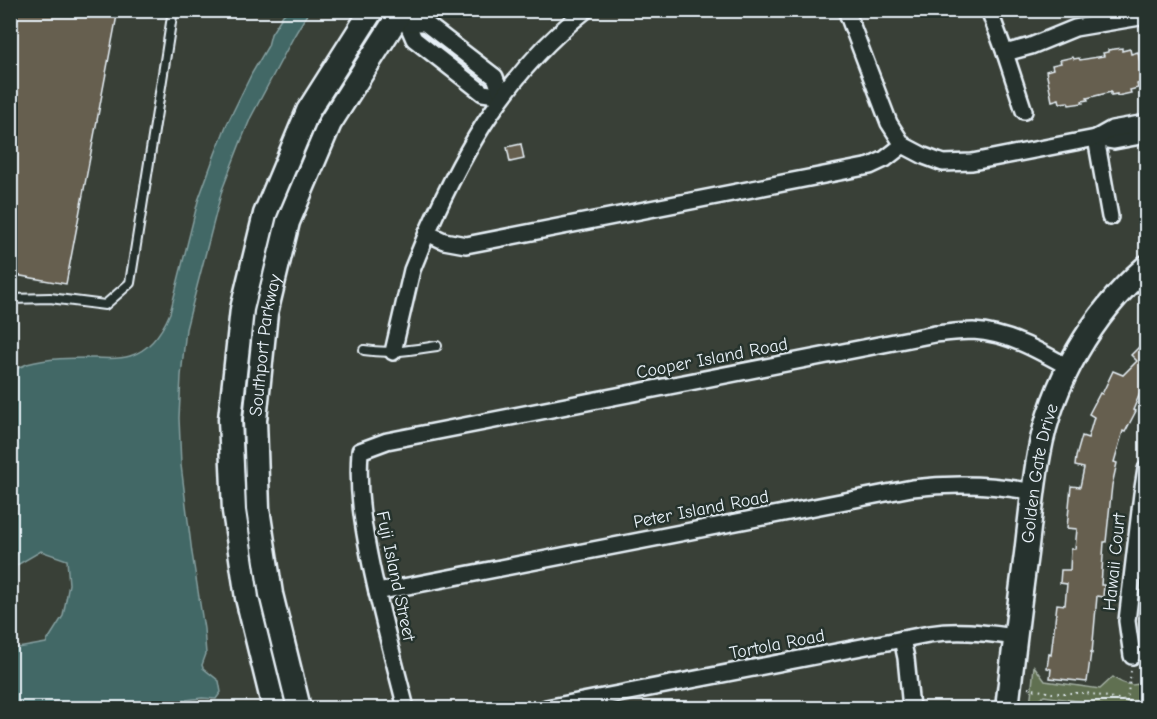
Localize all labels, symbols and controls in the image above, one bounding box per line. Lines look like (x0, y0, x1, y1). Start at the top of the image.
street label: Southport Parkway (245, 271, 286, 417)
street label: Cooper Island Road (635, 333, 790, 383)
street label: Golden Gate Drive (1017, 401, 1063, 544)
street label: Peter Island Road (632, 486, 770, 533)
street label: Fuji Island Street (371, 509, 420, 644)
street label: Hawaii Court (1099, 511, 1130, 612)
street label: Tortola Road (728, 625, 827, 664)

